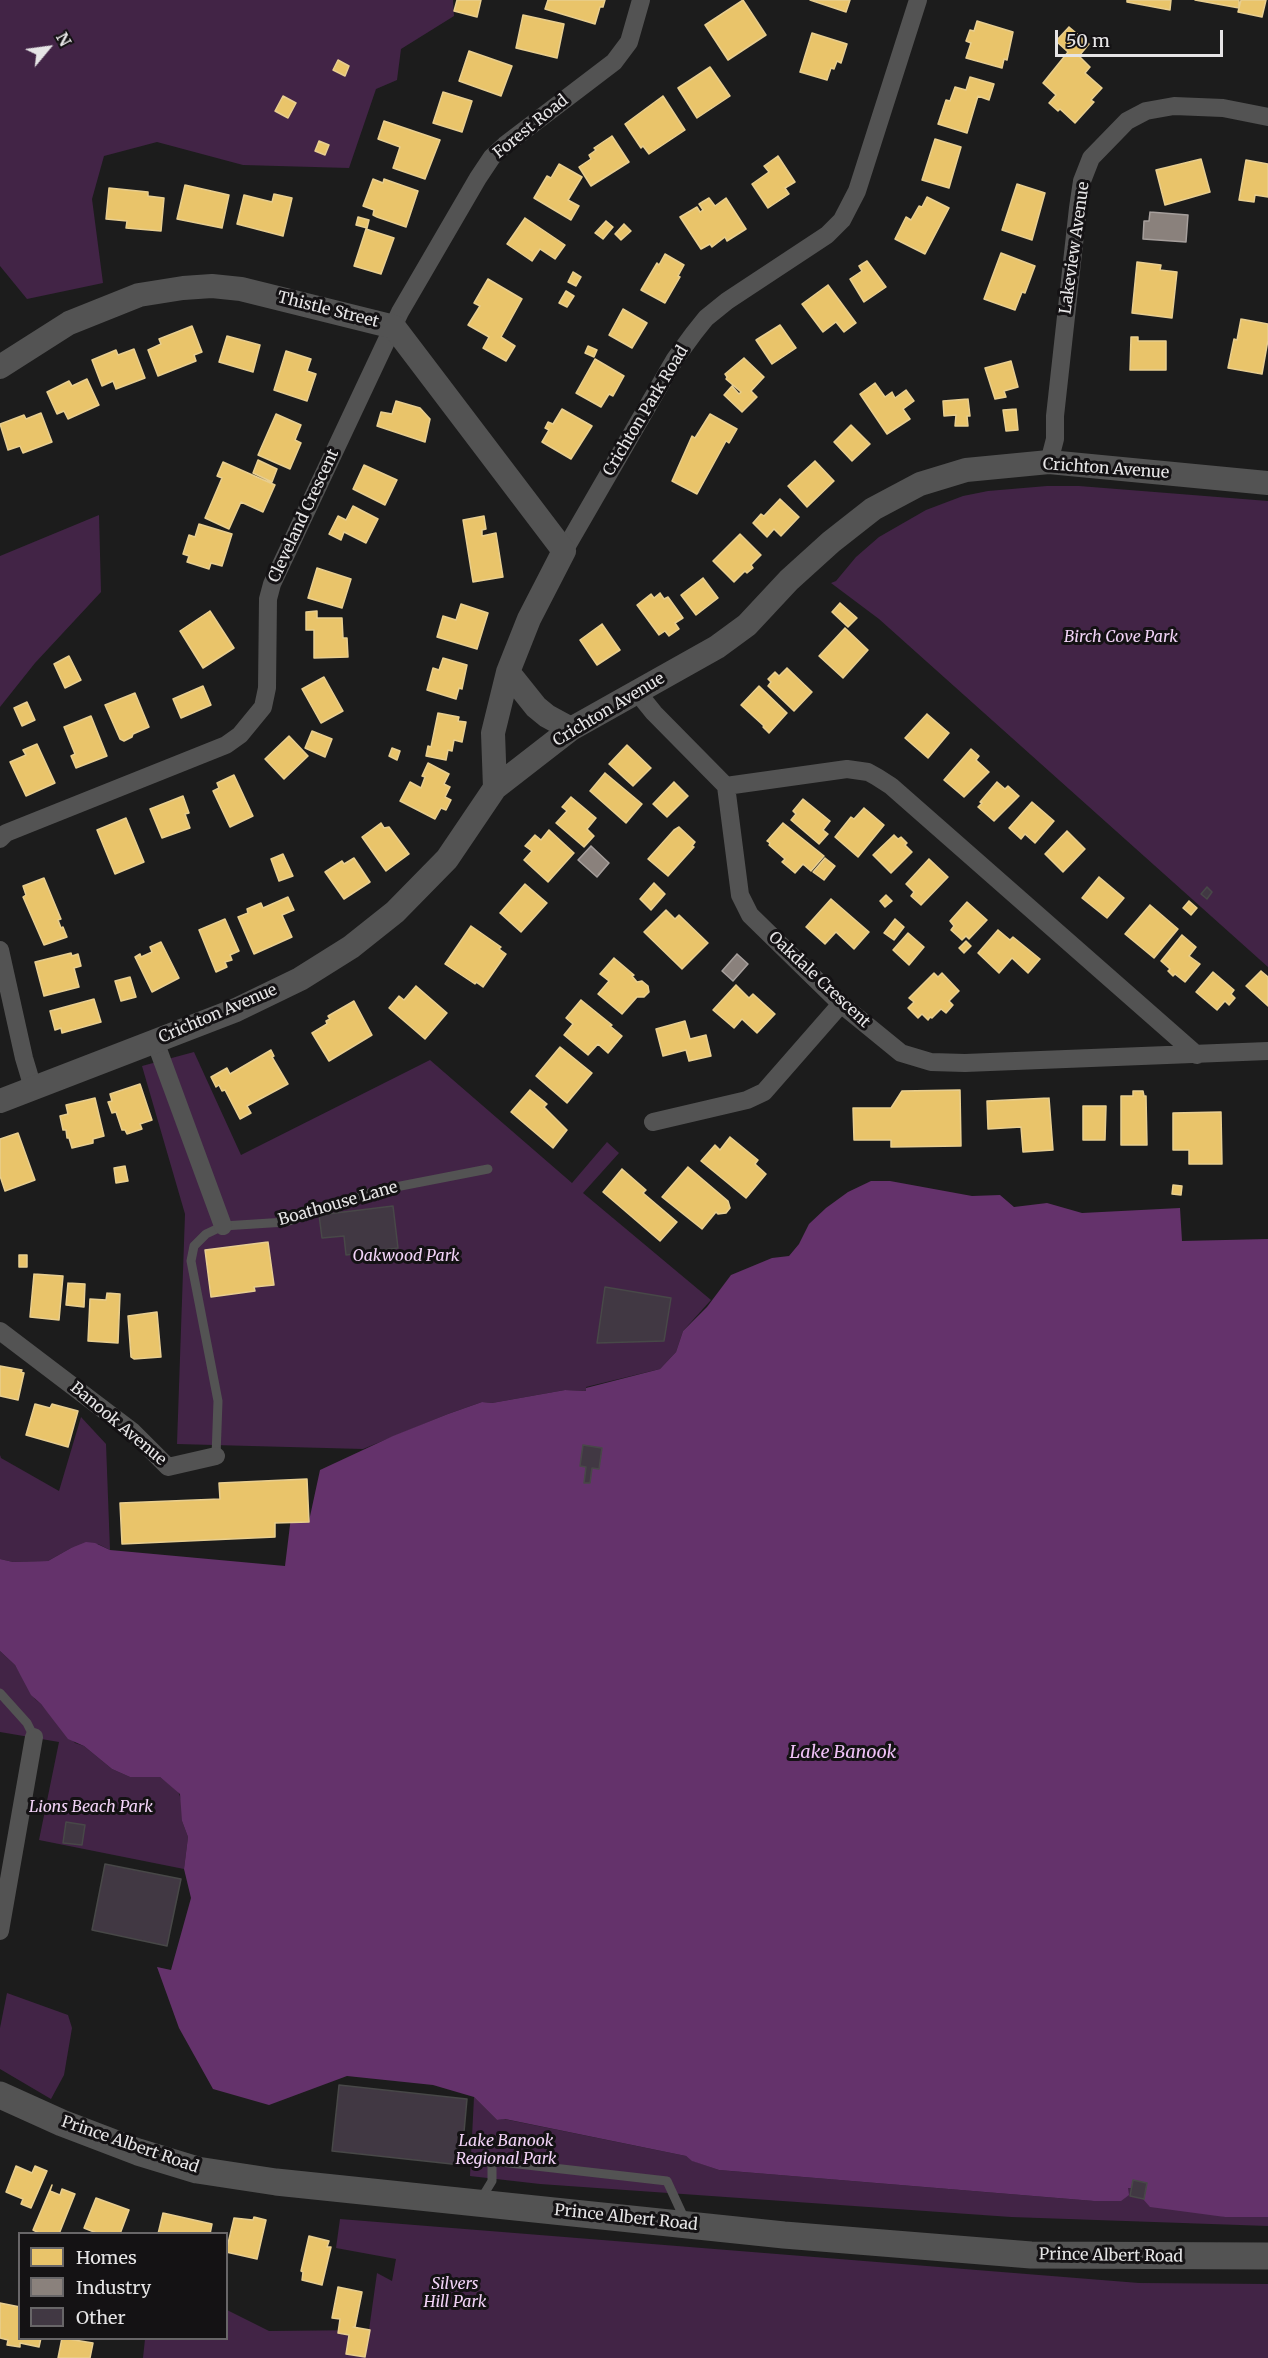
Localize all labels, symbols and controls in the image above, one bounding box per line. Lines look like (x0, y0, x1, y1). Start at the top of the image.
north arrow (18, 18, 78, 78)
scale bar (1058, 18, 1226, 56)
text: N (52, 29, 76, 50)
text: 50 m (1066, 29, 1110, 52)
street label: Forest Road (490, 91, 572, 163)
street label: Lakeview Avenue (1056, 181, 1094, 315)
street label: Thistle Street (275, 288, 381, 332)
street label: Crichton Park Road (599, 342, 693, 480)
street label: Cleveland Crescent (265, 446, 343, 586)
street label: Crichton Avenue (1042, 455, 1170, 483)
park label: Birch Cove Park (1064, 627, 1178, 647)
street label: Crichton Avenue (550, 669, 668, 751)
street label: Oakdale Crescent (764, 928, 874, 1032)
street label: Crichton Avenue (156, 980, 280, 1048)
street label: Boathouse Lane (276, 1178, 400, 1230)
park label: Oakwood Park (352, 1246, 460, 1266)
street label: Banook Avenue (66, 1378, 170, 1470)
water label: Lake Banook (790, 1742, 896, 1764)
park label: Lions Beach Park (29, 1797, 153, 1817)
street label: Prince Albert Road (59, 2112, 201, 2178)
park label: Lake Banook Regional Park (455, 2131, 557, 2169)
street label: Prince Albert Road (553, 2201, 699, 2235)
legend (18, 2232, 228, 2340)
street label: Prince Albert Road (1039, 2245, 1183, 2267)
text: Homes (76, 2246, 137, 2269)
park label: Silvers Hill Park (424, 2274, 486, 2312)
text: Industry (76, 2276, 151, 2299)
text: Other (76, 2306, 126, 2329)

